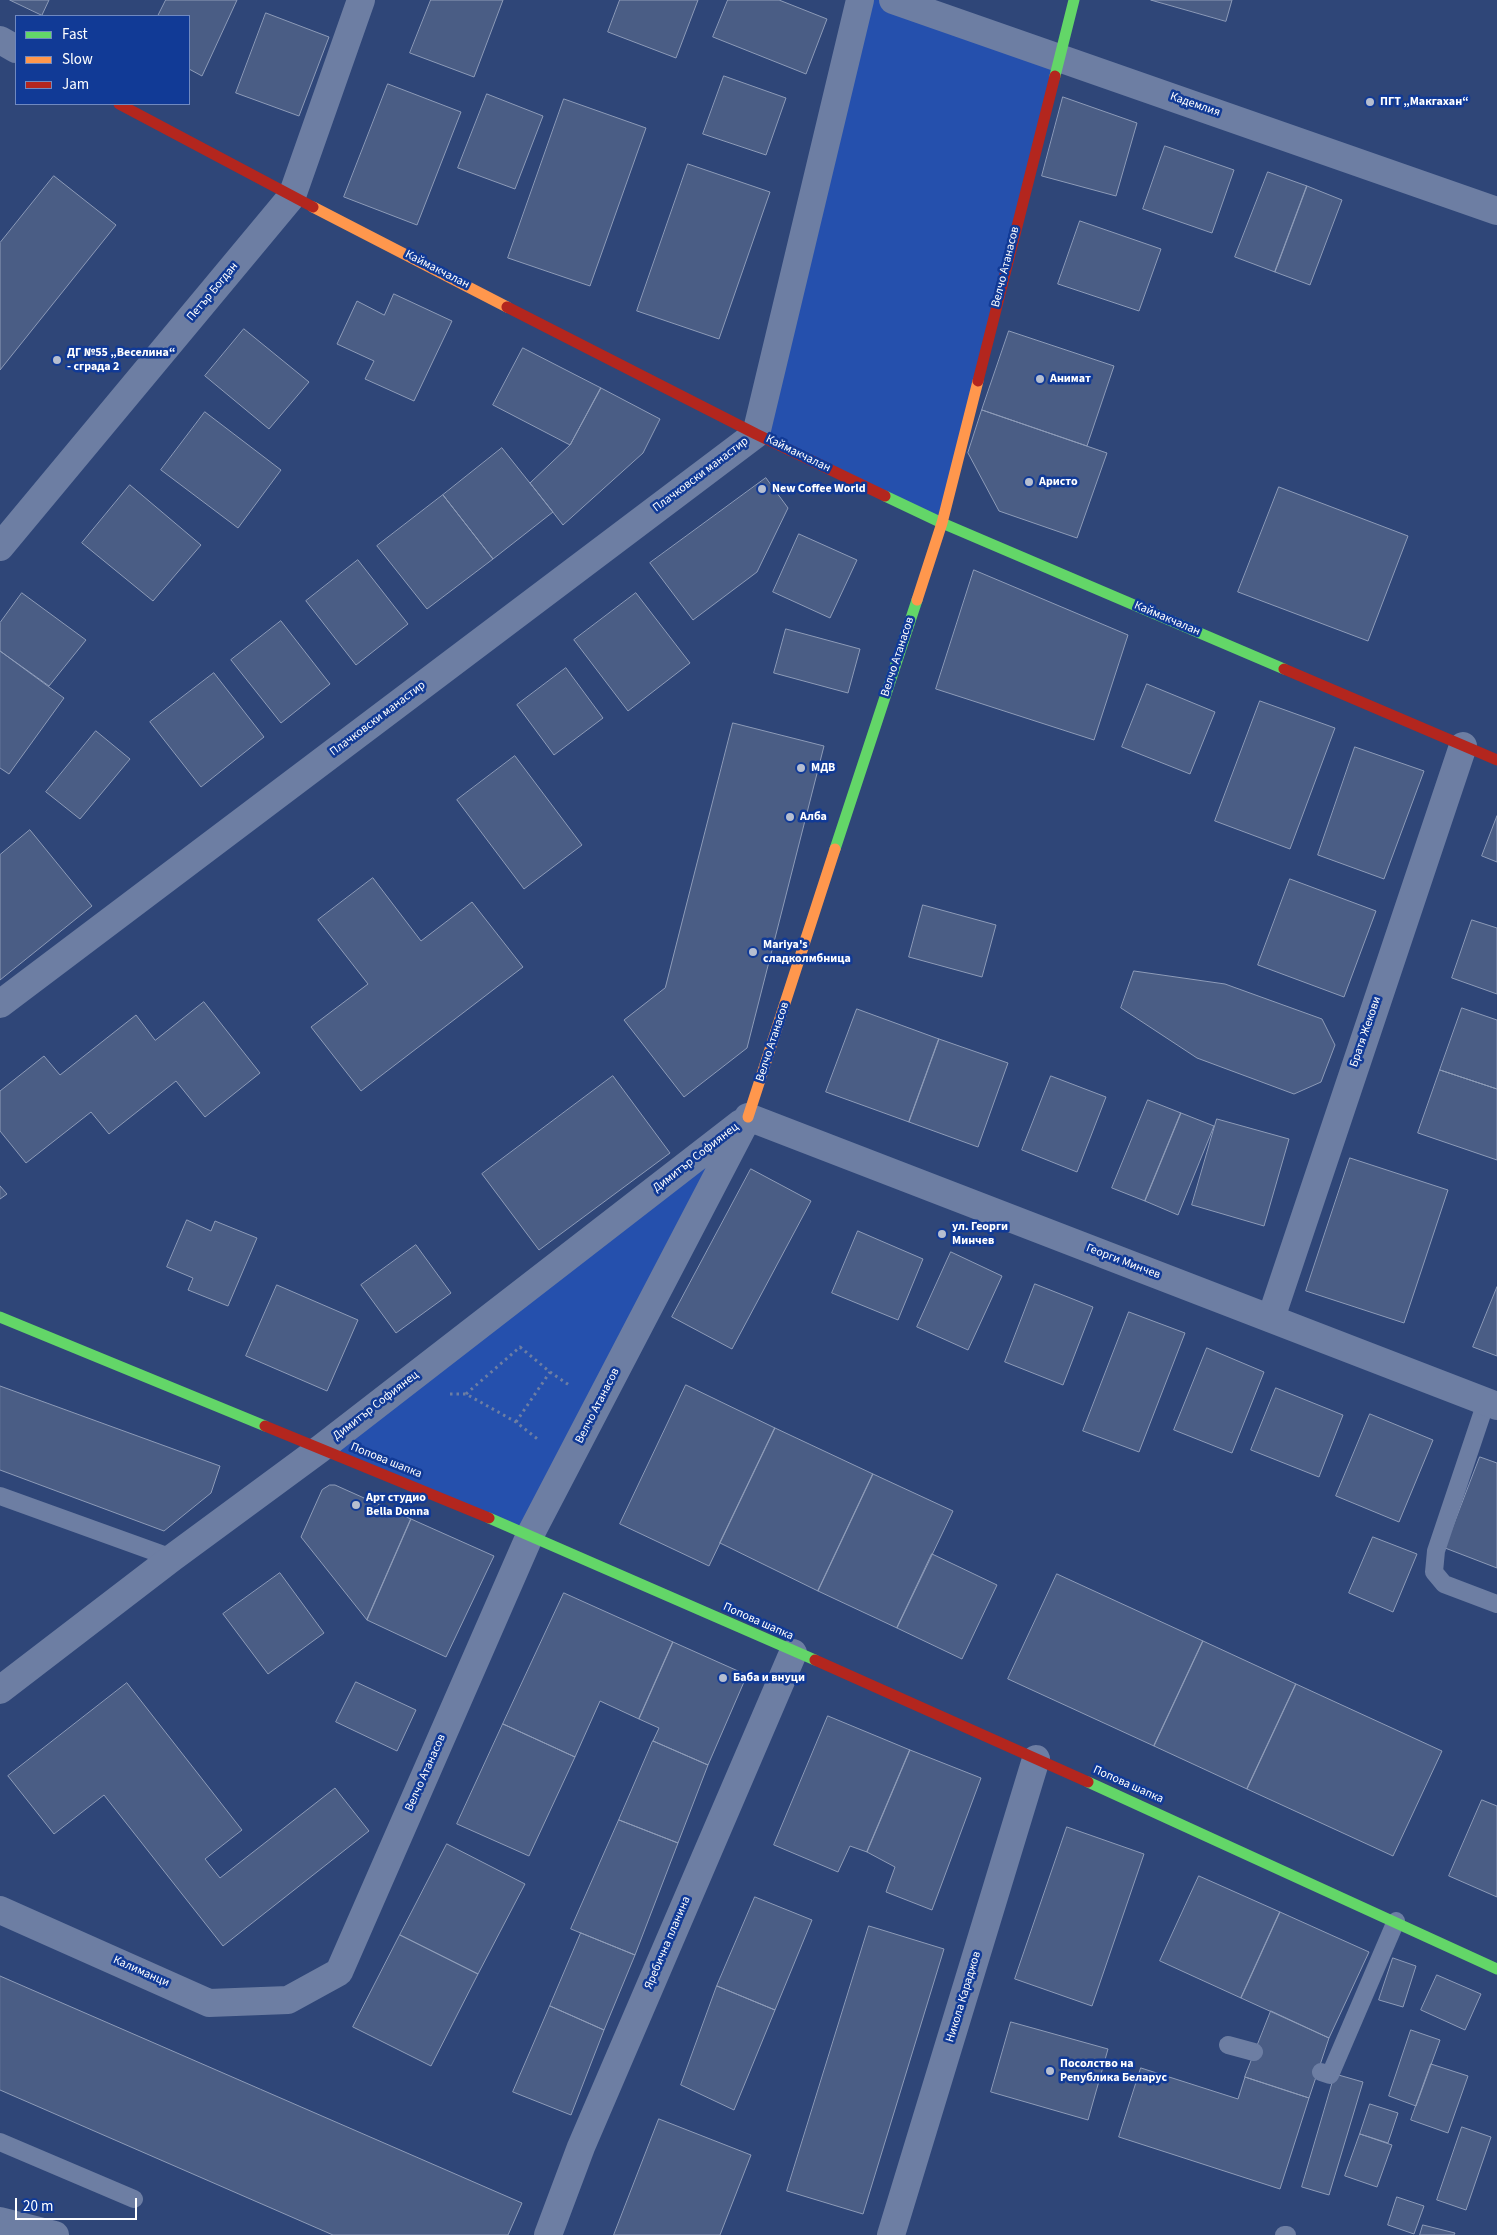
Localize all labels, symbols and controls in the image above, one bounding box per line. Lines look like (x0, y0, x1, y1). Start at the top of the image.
legend (15, 15, 190, 105)
text: Fast (62, 24, 88, 45)
text: Slow (62, 49, 93, 70)
text: Jam (62, 74, 89, 95)
street label: Кадемлия (1168, 90, 1222, 120)
place label: ПГТ „Макгахан“ (1380, 95, 1469, 109)
marker: ПГТ „Макгахан“ (1364, 96, 1376, 108)
street label: Велчо Атанасов (989, 225, 1023, 309)
street label: Каймакчалан (402, 248, 472, 292)
street label: Петър Богдан (184, 260, 242, 324)
place label: ДГ №55 „Веселина“ - сграда 2 (67, 346, 175, 374)
marker: ДГ №55 „Веселина“ - сграда 2 (51, 354, 63, 366)
place label: Анимат (1050, 372, 1091, 386)
marker: Анимат (1034, 373, 1046, 385)
street label: Каймакчалан (763, 432, 833, 476)
street label: Плачковски манастир (650, 434, 752, 516)
place label: Аристо (1039, 475, 1078, 489)
marker: Аристо (1023, 476, 1035, 488)
place label: New Coffee World (772, 482, 866, 496)
marker: New Coffee World (756, 483, 768, 495)
street label: Каймакчалан (1132, 599, 1202, 639)
street label: Велчо Атанасов (878, 615, 918, 699)
street label: Плачковски манастир (327, 678, 429, 760)
place label: МДВ (811, 761, 835, 775)
marker: МДВ (795, 762, 807, 774)
place label: Алба (800, 810, 827, 824)
marker: Алба (784, 811, 796, 823)
place label: Mariya's сладколмбница (763, 938, 851, 966)
marker: Mariya's сладколмбница (747, 946, 759, 958)
street label: Братя Жекови (1347, 995, 1385, 1069)
street label: Велчо Атанасов (753, 1000, 793, 1084)
street label: Димитър Софиянец (650, 1120, 742, 1196)
place label: ул. Георги Минчев (952, 1220, 1008, 1248)
marker: ул. Георги Минчев (936, 1228, 948, 1240)
street label: Георги Минчев (1084, 1241, 1162, 1283)
street label: Велчо Атанасов (573, 1366, 623, 1446)
street label: Димитър Софиянец (330, 1368, 422, 1444)
street label: Попова шапка (348, 1440, 424, 1482)
place label: Арт студио Bella Donna (366, 1491, 429, 1519)
marker: Арт студио Bella Donna (350, 1499, 362, 1511)
street label: Попова шапка (721, 1600, 795, 1644)
place label: Баба и внуци (733, 1671, 805, 1685)
marker: Баба и внуци (717, 1672, 729, 1684)
street label: Велчо Атанасов (403, 1732, 449, 1814)
street label: Попова шапка (1091, 1763, 1165, 1807)
street label: Яребична планина (642, 1894, 694, 1992)
street label: Никола Караджов (943, 1950, 985, 2044)
street label: Калиманци (111, 1953, 171, 1991)
place label: Посолство на Република Беларус (1060, 2057, 1167, 2085)
marker: Посолство на Република Беларус (1044, 2065, 1056, 2077)
scale bar (18, 2188, 140, 2220)
text: 20 m (23, 2196, 53, 2217)

